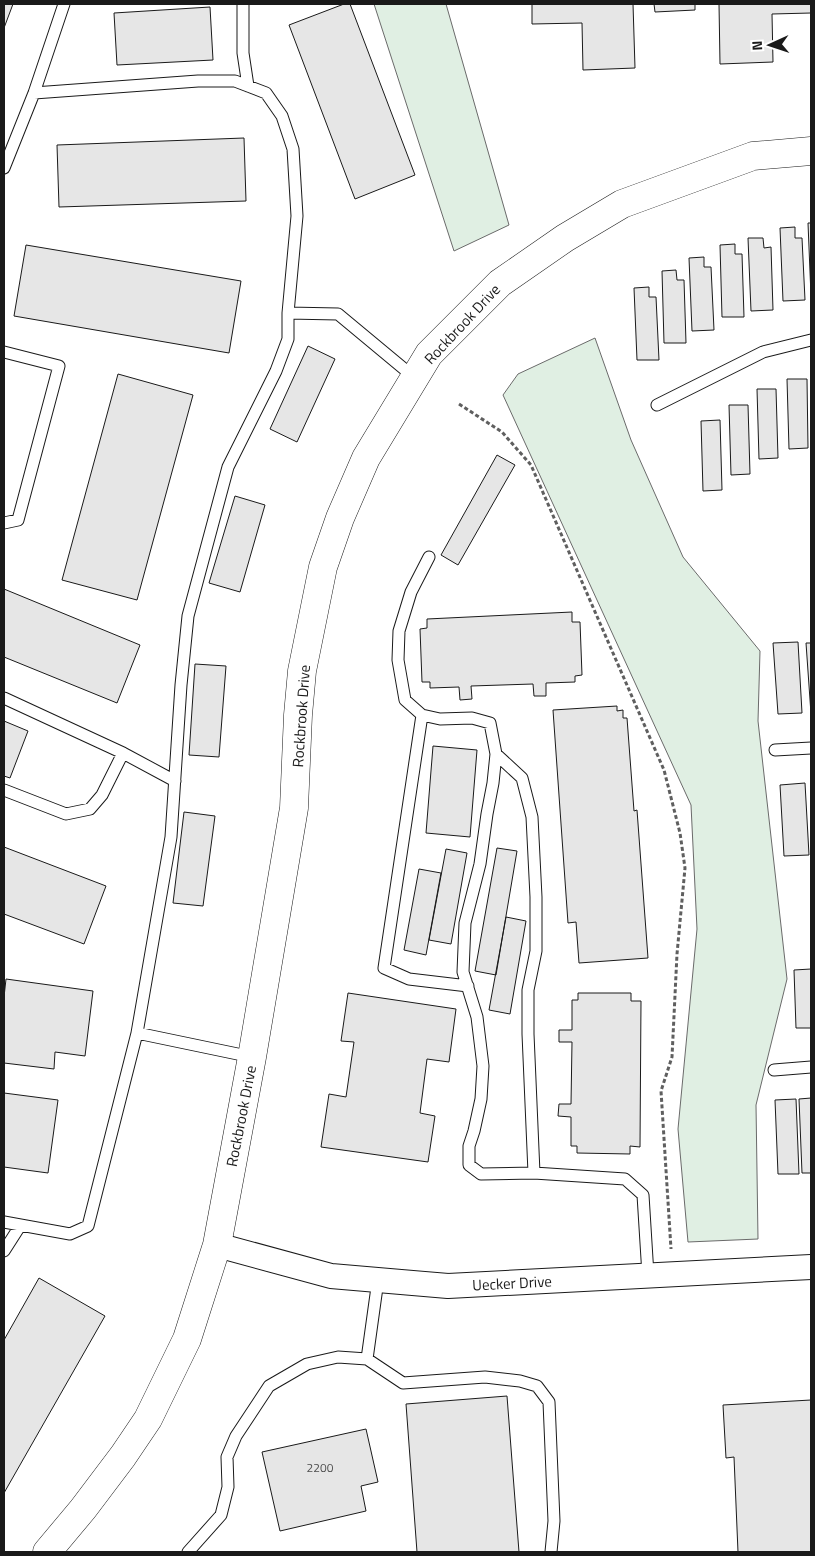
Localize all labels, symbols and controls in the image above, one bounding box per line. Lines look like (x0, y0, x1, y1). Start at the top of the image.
north arrow (745, 20, 795, 70)
text: N (746, 40, 767, 51)
street label: Rockbrook Drive (419, 279, 505, 369)
street label: Rockbrook Drive (286, 664, 316, 768)
street label: Rockbrook Drive (220, 1063, 262, 1169)
street label: Uecker Drive (472, 1269, 552, 1297)
house number: 2200 (307, 1458, 334, 1477)

